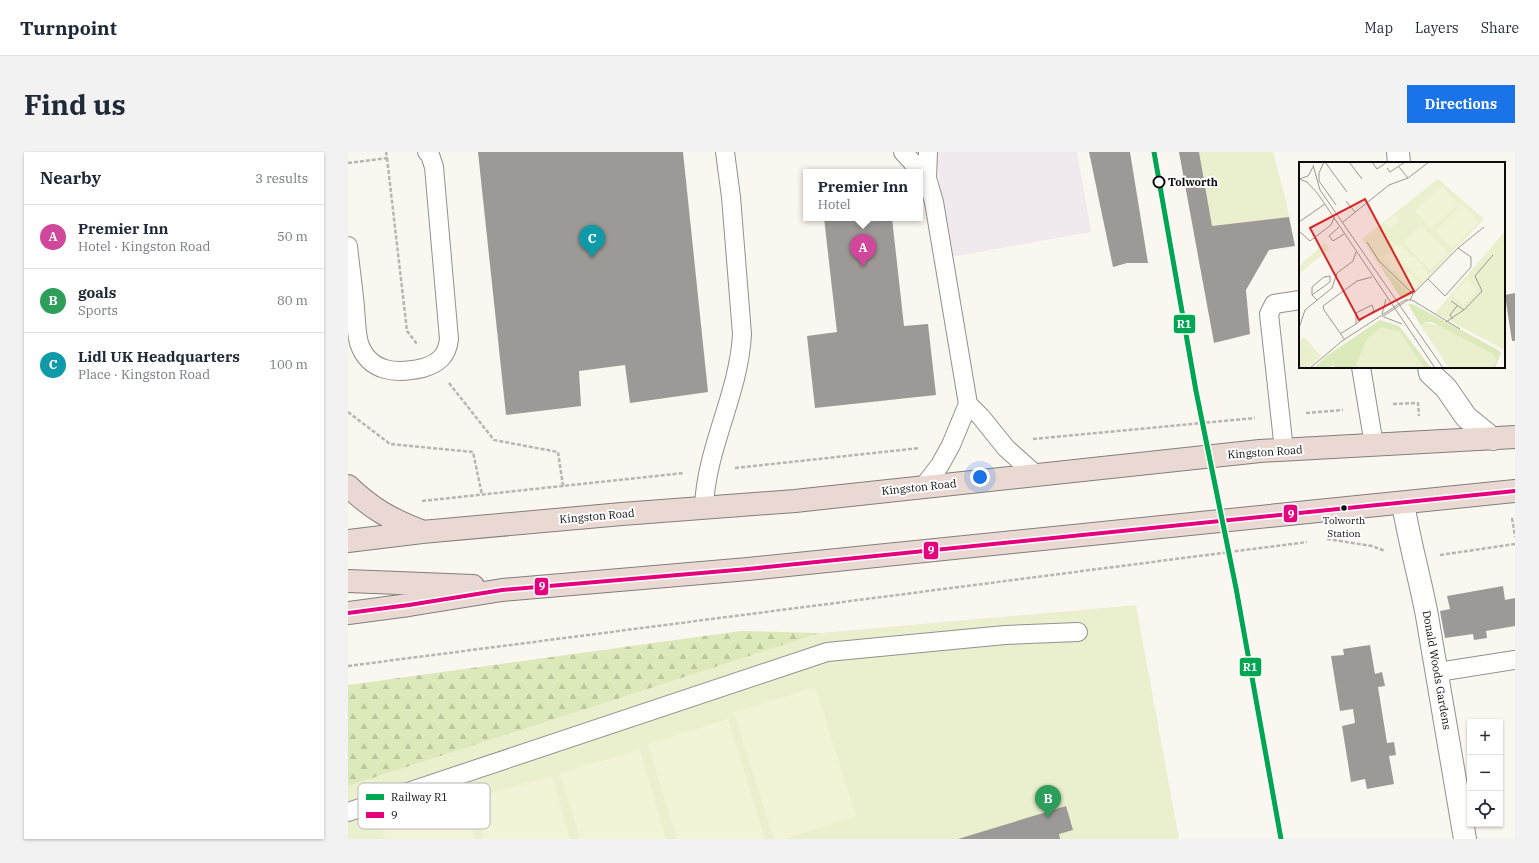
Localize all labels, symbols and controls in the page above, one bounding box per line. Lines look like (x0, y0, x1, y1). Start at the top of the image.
text: Turnpoint (20, 16, 117, 40)
text: Map (1365, 19, 1393, 37)
text: Layers (1415, 19, 1459, 37)
text: Share (1481, 19, 1519, 37)
button: Directions (1407, 85, 1515, 123)
text: Find us (24, 86, 126, 123)
inset map (1299, 162, 1505, 368)
text: Nearby (40, 167, 101, 189)
popup (803, 169, 923, 221)
text: 3 results (255, 170, 308, 187)
marker: Tolworth (1152, 175, 1166, 189)
place label: Tolworth (1168, 175, 1218, 189)
text: Premier Inn (818, 177, 908, 196)
text: Hotel (818, 196, 851, 213)
text: Premier Inn (78, 219, 169, 238)
pin: C (579, 225, 605, 258)
text: A (48, 228, 58, 245)
text: 50 m (277, 228, 308, 245)
pin: A (850, 234, 876, 267)
text: Hotel · Kingston Road (78, 238, 210, 255)
text: goals (78, 283, 116, 302)
text: B (48, 292, 58, 309)
text: 80 m (277, 292, 308, 309)
text: Sports (78, 302, 118, 319)
line badge: R1 (1173, 314, 1196, 334)
text: R1 (1177, 317, 1192, 331)
text: Lidl UK Headquarters (78, 347, 240, 366)
text: C (49, 356, 57, 373)
text: 100 m (269, 356, 308, 373)
text: Place · Kingston Road (78, 366, 210, 383)
street label: Kingston Road (1227, 442, 1303, 462)
your location (970, 467, 990, 487)
street label: Kingston Road (881, 476, 958, 498)
marker: Tolworth Station (1339, 503, 1349, 513)
line badge: 9 (1283, 504, 1298, 523)
street label: Kingston Road (559, 506, 635, 526)
text: 9 (1288, 507, 1295, 521)
place label: Tolworth Station (1323, 514, 1365, 540)
line badge: 9 (923, 541, 939, 560)
text: 9 (928, 543, 935, 557)
line badge: 9 (534, 577, 549, 596)
text: 9 (539, 579, 546, 593)
street label: Donald Woods Gardens (1420, 609, 1454, 731)
line badge: R1 (1239, 657, 1262, 677)
text: R1 (1243, 660, 1258, 674)
map controls (1467, 719, 1503, 827)
button: + (1467, 719, 1503, 755)
button: − (1467, 755, 1503, 791)
legend (358, 783, 490, 829)
pin: B (1035, 785, 1061, 818)
text: Railway R1 (391, 790, 448, 804)
button: locate (1467, 791, 1503, 827)
text: 9 (391, 808, 398, 822)

